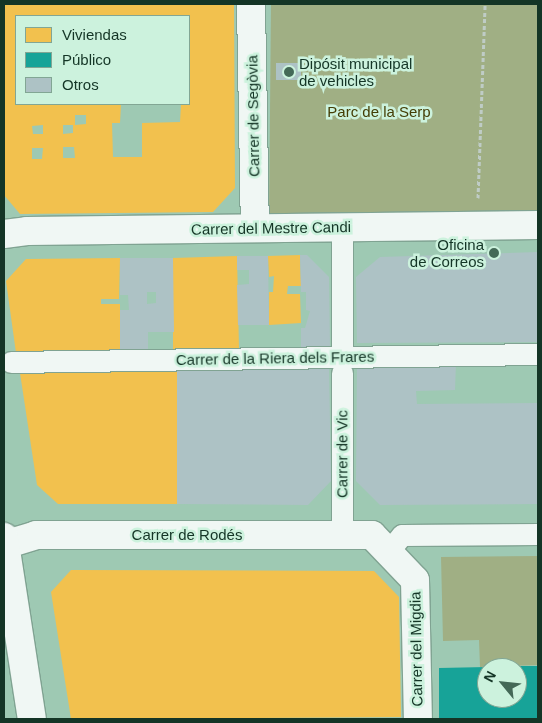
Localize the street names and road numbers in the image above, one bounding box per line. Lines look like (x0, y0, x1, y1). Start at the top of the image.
street label: Carrer de Segòvia (243, 55, 263, 177)
street label: Carrer del Mestre Candi (191, 218, 351, 238)
street label: Carrer de la Riera dels Frares (176, 347, 374, 369)
street label: Carrer de Vic (333, 410, 351, 498)
street label: Carrer de Rodés (132, 526, 242, 544)
street label: Carrer del Migdia (406, 591, 426, 707)

